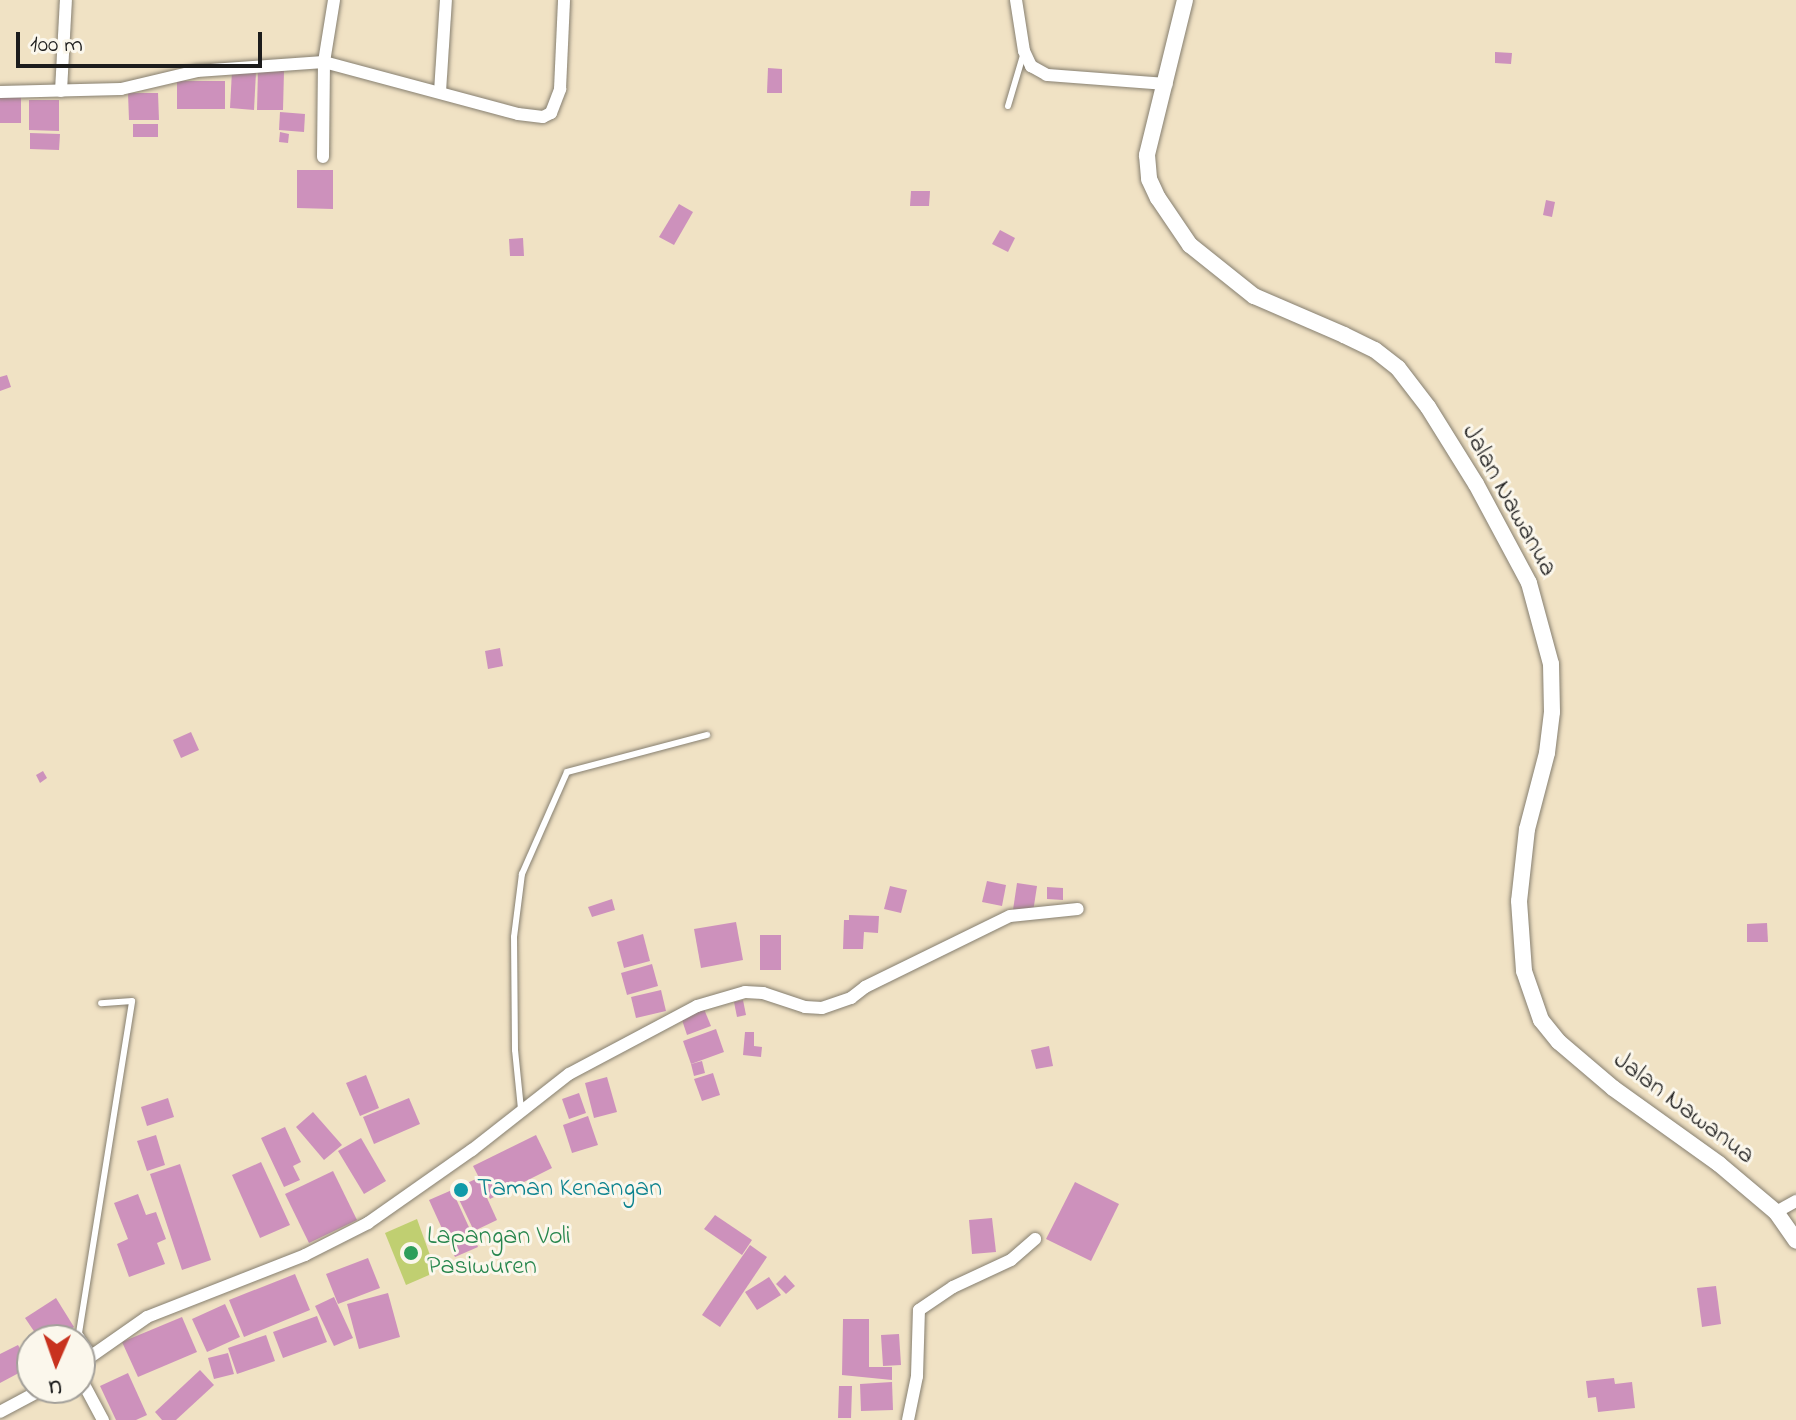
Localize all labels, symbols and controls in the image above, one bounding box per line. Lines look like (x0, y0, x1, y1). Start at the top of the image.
scale bar (20, 16, 266, 66)
text: 100 m (30, 28, 83, 63)
street label: Jalan Nawanua (1453, 420, 1563, 582)
street label: Jalan Nawanua (1606, 1046, 1760, 1172)
place label: Taman Kenangan (477, 1174, 662, 1206)
marker: Taman Kenangan (452, 1181, 470, 1199)
place label: Lapangan Voli Pasiwuren (427, 1222, 571, 1284)
marker: Lapangan Voli Pasiwuren (402, 1244, 420, 1262)
north arrow (16, 1324, 96, 1404)
text: U (48, 1370, 63, 1402)

